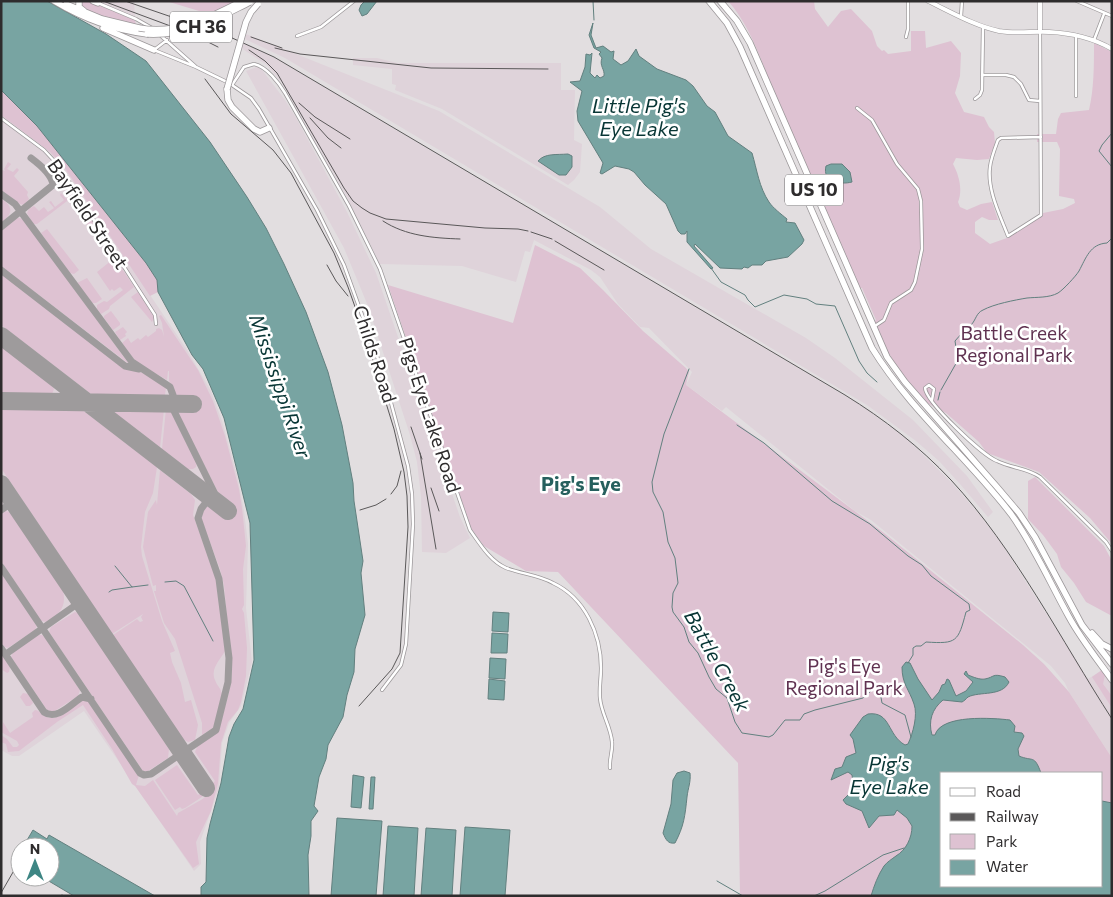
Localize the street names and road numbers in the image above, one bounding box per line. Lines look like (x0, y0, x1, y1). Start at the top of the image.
road number: CH 36 (170, 12, 232, 42)
street label: Bayfield Street (43, 154, 134, 273)
road number: US 10 (785, 174, 843, 206)
street label: Childs Road (349, 302, 402, 406)
street label: Pigs Eye Lake Road (394, 334, 466, 496)

